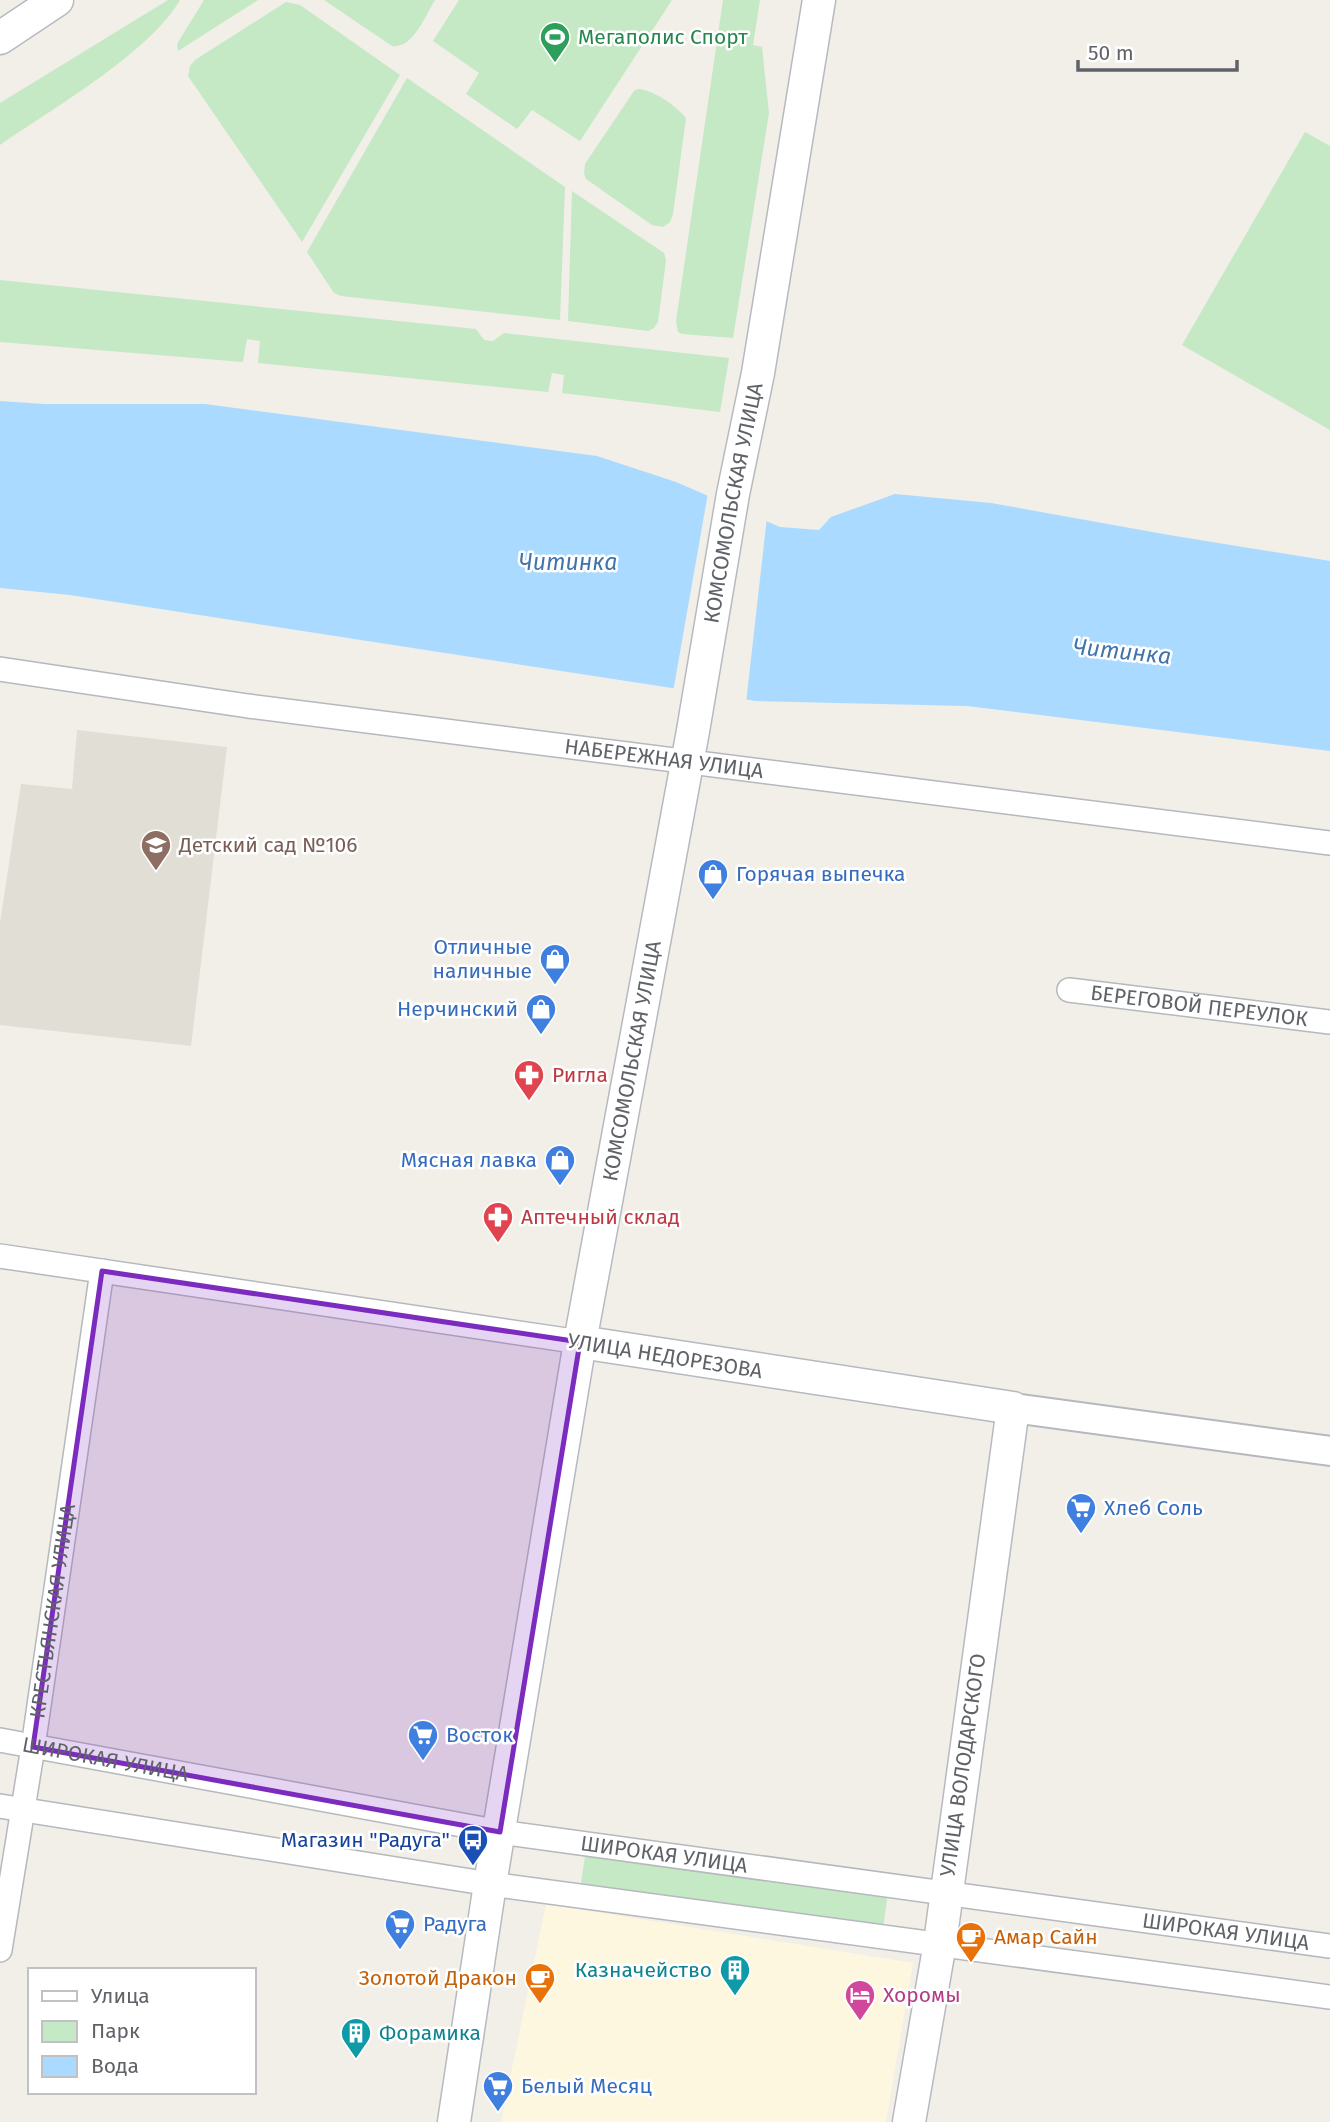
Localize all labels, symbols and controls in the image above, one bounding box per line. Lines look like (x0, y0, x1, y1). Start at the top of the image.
sports icon: Мегаполис Спорт (538, 20, 572, 64)
place label: Мегаполис Спорт (578, 24, 748, 50)
scale bar (1078, 28, 1237, 72)
text: 50 m (1088, 40, 1134, 66)
street label: КОМСОМОЛЬСКАЯ УЛИЦА (698, 381, 769, 625)
water label: Читинка (519, 548, 617, 576)
water label: Читинка (1072, 632, 1172, 670)
street label: НАБЕРЕЖНАЯ УЛИЦА (563, 733, 765, 784)
school or university icon: Детский сад №106 (139, 828, 173, 872)
place label: Детский сад №106 (178, 832, 358, 858)
shop icon: Горячая выпечка (696, 857, 730, 901)
place label: Горячая выпечка (736, 861, 906, 887)
place label: Отличные наличные (433, 934, 532, 984)
street label: КОМСОМОЛЬСКАЯ УЛИЦА (597, 939, 667, 1183)
shop icon: Отличные наличные (538, 942, 572, 986)
street label: БЕРЕГОВОЙ ПЕРЕУЛОК (1089, 980, 1310, 1032)
shop icon: Нерчинский (524, 992, 558, 1036)
place label: Нерчинский (397, 996, 518, 1022)
pharmacy icon: Ригла (512, 1058, 546, 1102)
place label: Ригла (552, 1062, 608, 1088)
shop icon: Мясная лавка (543, 1143, 577, 1187)
place label: Мясная лавка (401, 1147, 537, 1173)
pharmacy icon: Аптечный склад (481, 1200, 515, 1244)
place label: Аптечный склад (521, 1204, 680, 1230)
street label: УЛИЦА НЕДОРЕЗОВА (566, 1328, 764, 1384)
supermarket icon: Хлеб Соль (1064, 1491, 1098, 1535)
place label: Хлеб Соль (1104, 1495, 1203, 1521)
street label: КРЕСТЬЯНСКАЯ УЛИЦА (24, 1502, 81, 1720)
street label: УЛИЦА ВОЛОДАРСКОГО (934, 1652, 992, 1878)
supermarket icon: Восток (406, 1718, 440, 1762)
place label: Восток (446, 1722, 513, 1748)
street label: ШИРОКАЯ УЛИЦА (20, 1731, 190, 1787)
bus stop icon: Магазин "Радуга" (456, 1823, 490, 1867)
place label: Магазин "Радуга" (281, 1827, 450, 1853)
street label: ШИРОКАЯ УЛИЦА (579, 1830, 749, 1879)
supermarket icon: Радуга (383, 1907, 417, 1951)
street label: ШИРОКАЯ УЛИЦА (1141, 1907, 1311, 1956)
place label: Радуга (423, 1911, 487, 1937)
cafe icon: Амар Сайн (954, 1920, 988, 1964)
place label: Амар Сайн (994, 1924, 1098, 1950)
building icon: Казначейство (718, 1953, 752, 1997)
place label: Казначейство (575, 1957, 712, 1983)
cafe icon: Золотой Дракон (523, 1961, 557, 2005)
place label: Золотой Дракон (359, 1965, 517, 1991)
legend (28, 1968, 256, 2094)
hotel icon: Хоромы (843, 1978, 877, 2022)
place label: Хоромы (883, 1982, 961, 2008)
text: Улица (91, 1983, 150, 2009)
building icon: Форамика (339, 2016, 373, 2060)
text: Парк (91, 2018, 140, 2044)
place label: Форамика (379, 2020, 481, 2046)
text: Вода (91, 2053, 139, 2079)
supermarket icon: Белый Месяц (481, 2069, 515, 2113)
place label: Белый Месяц (521, 2073, 652, 2099)

